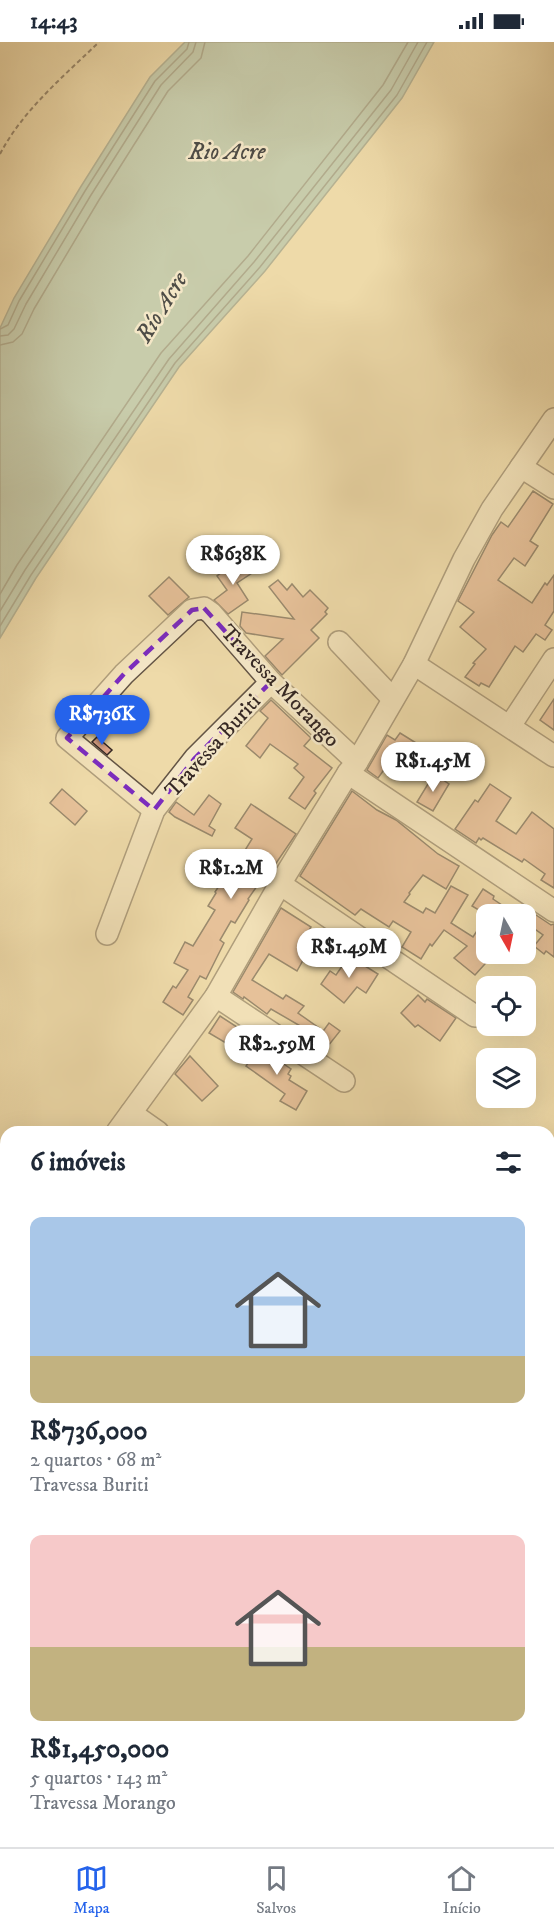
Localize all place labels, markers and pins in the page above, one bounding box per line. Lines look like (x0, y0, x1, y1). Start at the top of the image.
pin: R$638K (184, 535, 282, 586)
pin: R$736K (53, 695, 151, 746)
pin: R$1.45M (378, 742, 488, 793)
pin: R$1.2M (182, 849, 280, 900)
pin: R$1.49M (294, 928, 404, 979)
pin: R$2.59M (222, 1025, 332, 1076)

